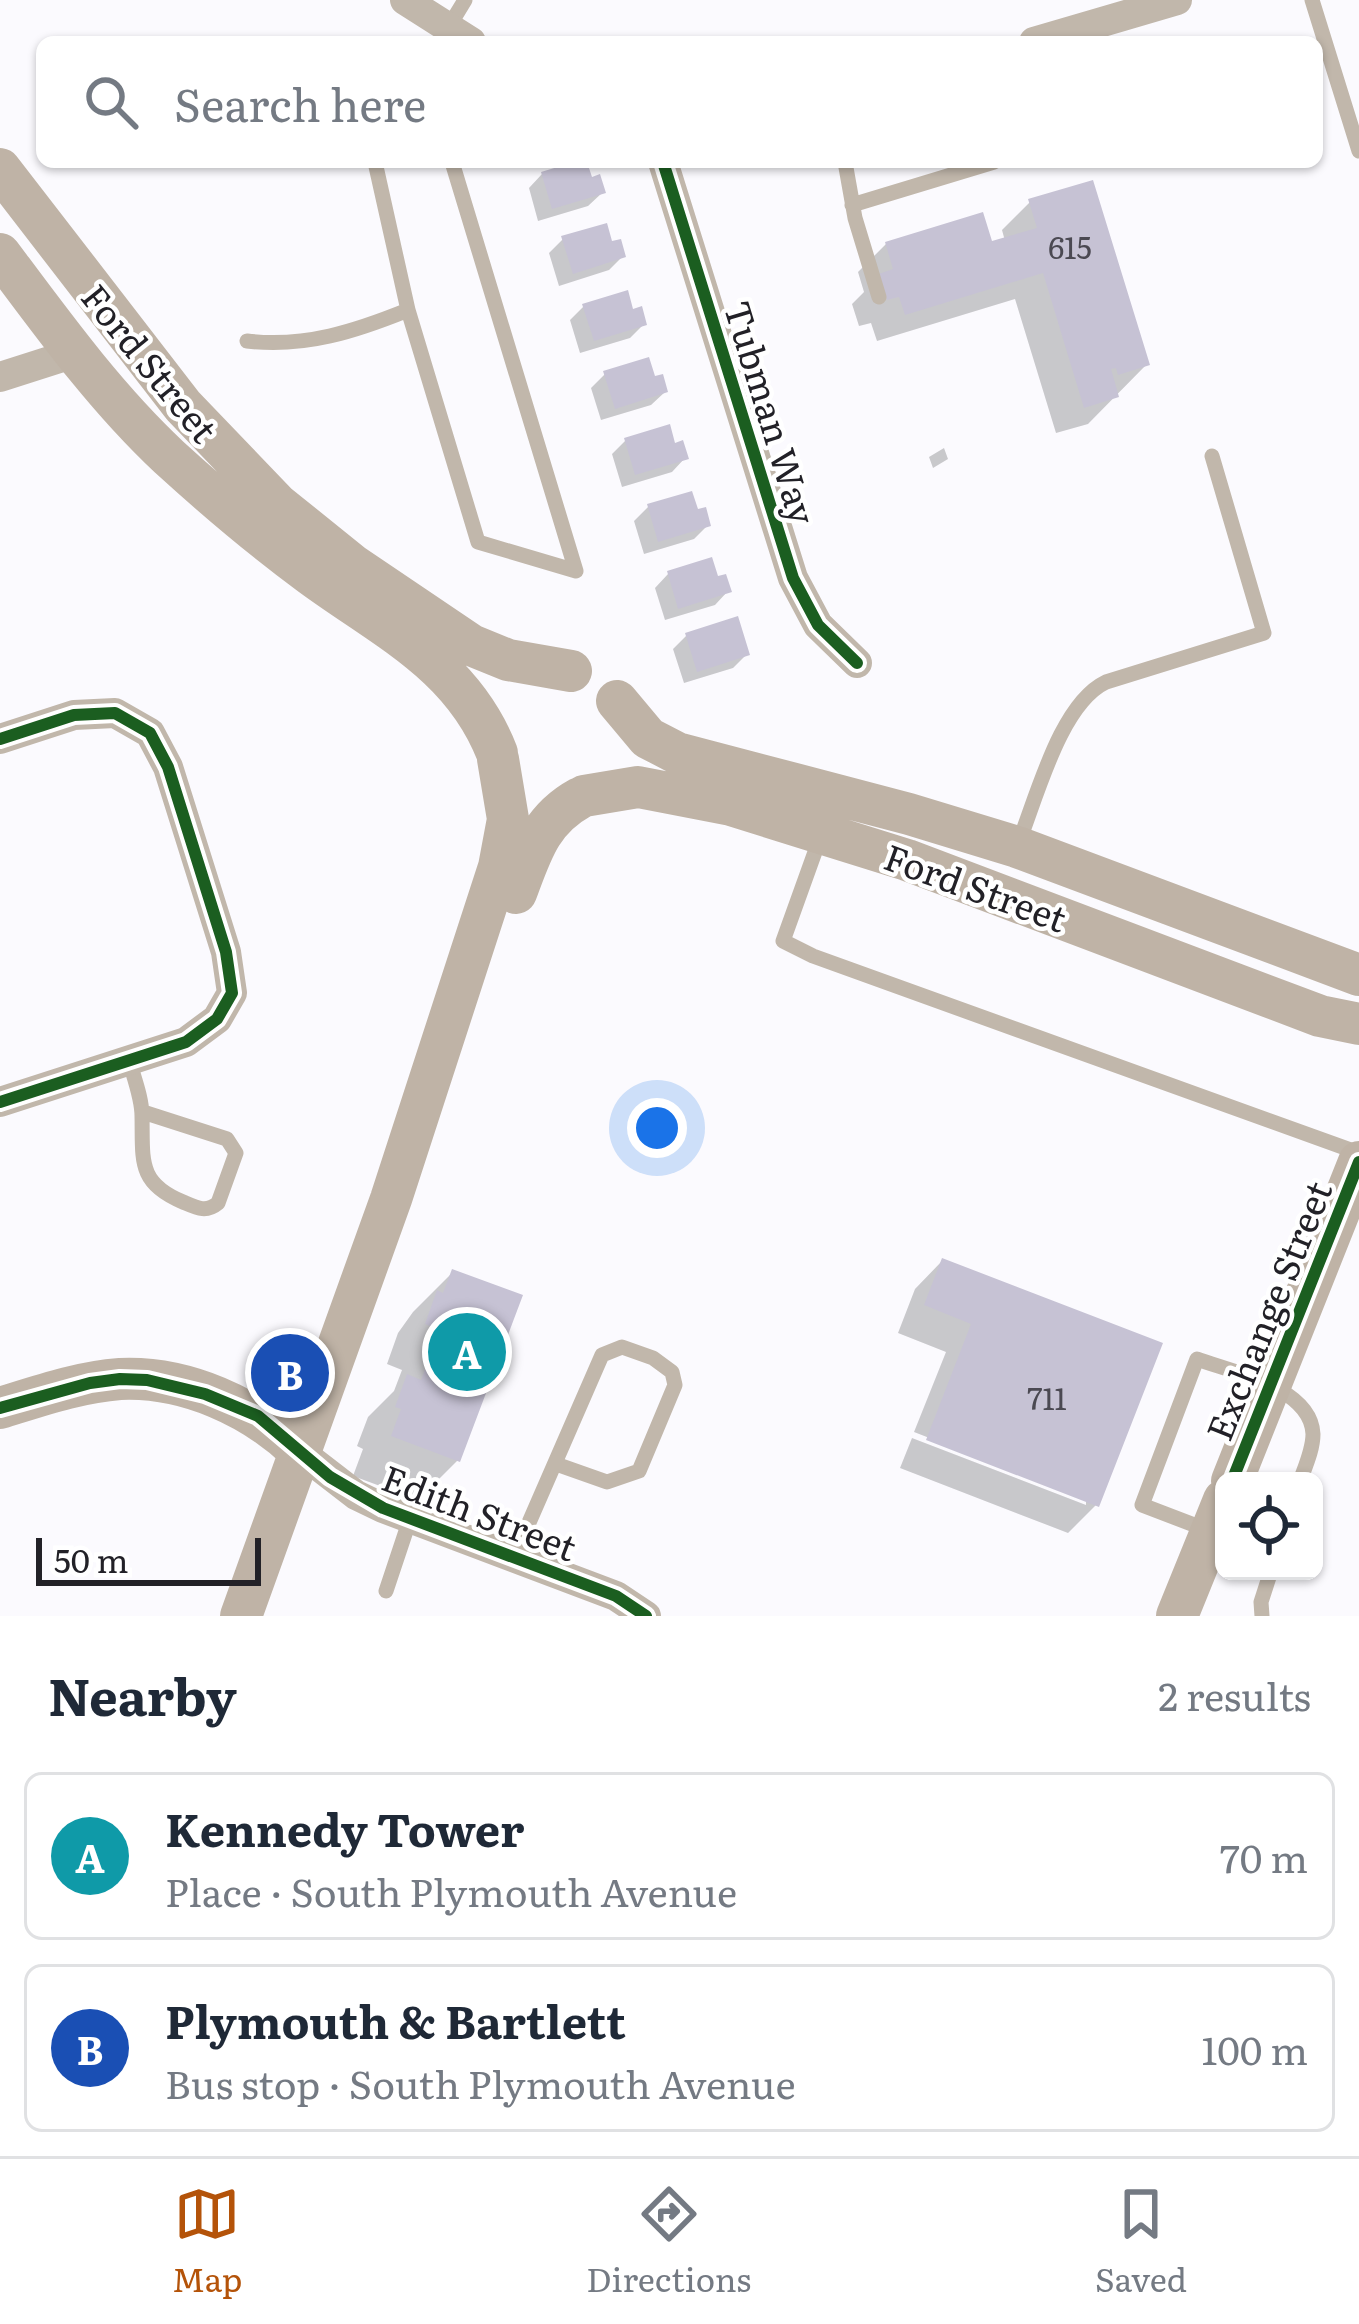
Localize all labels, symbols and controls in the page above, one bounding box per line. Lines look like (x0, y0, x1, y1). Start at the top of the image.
search box (36, 36, 1323, 168)
icon: search (78, 69, 144, 135)
text: Search here (174, 69, 426, 136)
house number: 615 (1048, 224, 1092, 268)
street label: Ford Street (71, 271, 232, 453)
street label: Tubman Way (713, 294, 831, 531)
street label: Ford Street (878, 829, 1075, 944)
your location (627, 1098, 687, 1158)
street label: Exchange Street (1191, 1172, 1343, 1448)
pin: A (428, 1307, 506, 1397)
pin: B (251, 1328, 329, 1418)
house number: 711 (1027, 1375, 1067, 1419)
street label: Edith Street (375, 1450, 585, 1573)
map controls (1215, 1472, 1323, 1580)
button: locate (1215, 1472, 1323, 1580)
scale bar (36, 1532, 261, 1585)
text: 50 m (54, 1534, 128, 1583)
text: Nearby (48, 1656, 237, 1732)
text: 2 results (1158, 1665, 1311, 1723)
text: Kennedy Tower (165, 1794, 524, 1861)
text: A (75, 1827, 105, 1885)
text: 70 m (1220, 1827, 1308, 1885)
text: Place · South Plymouth Avenue (165, 1861, 737, 1919)
text: Plymouth & Bartlett (165, 1986, 626, 2053)
text: B (77, 2019, 103, 2077)
text: 100 m (1201, 2019, 1308, 2077)
text: Bus stop · South Plymouth Avenue (165, 2053, 796, 2111)
tab: Map (172, 2181, 242, 2302)
tab: Directions (586, 2181, 751, 2302)
tab: Saved (1095, 2181, 1187, 2302)

